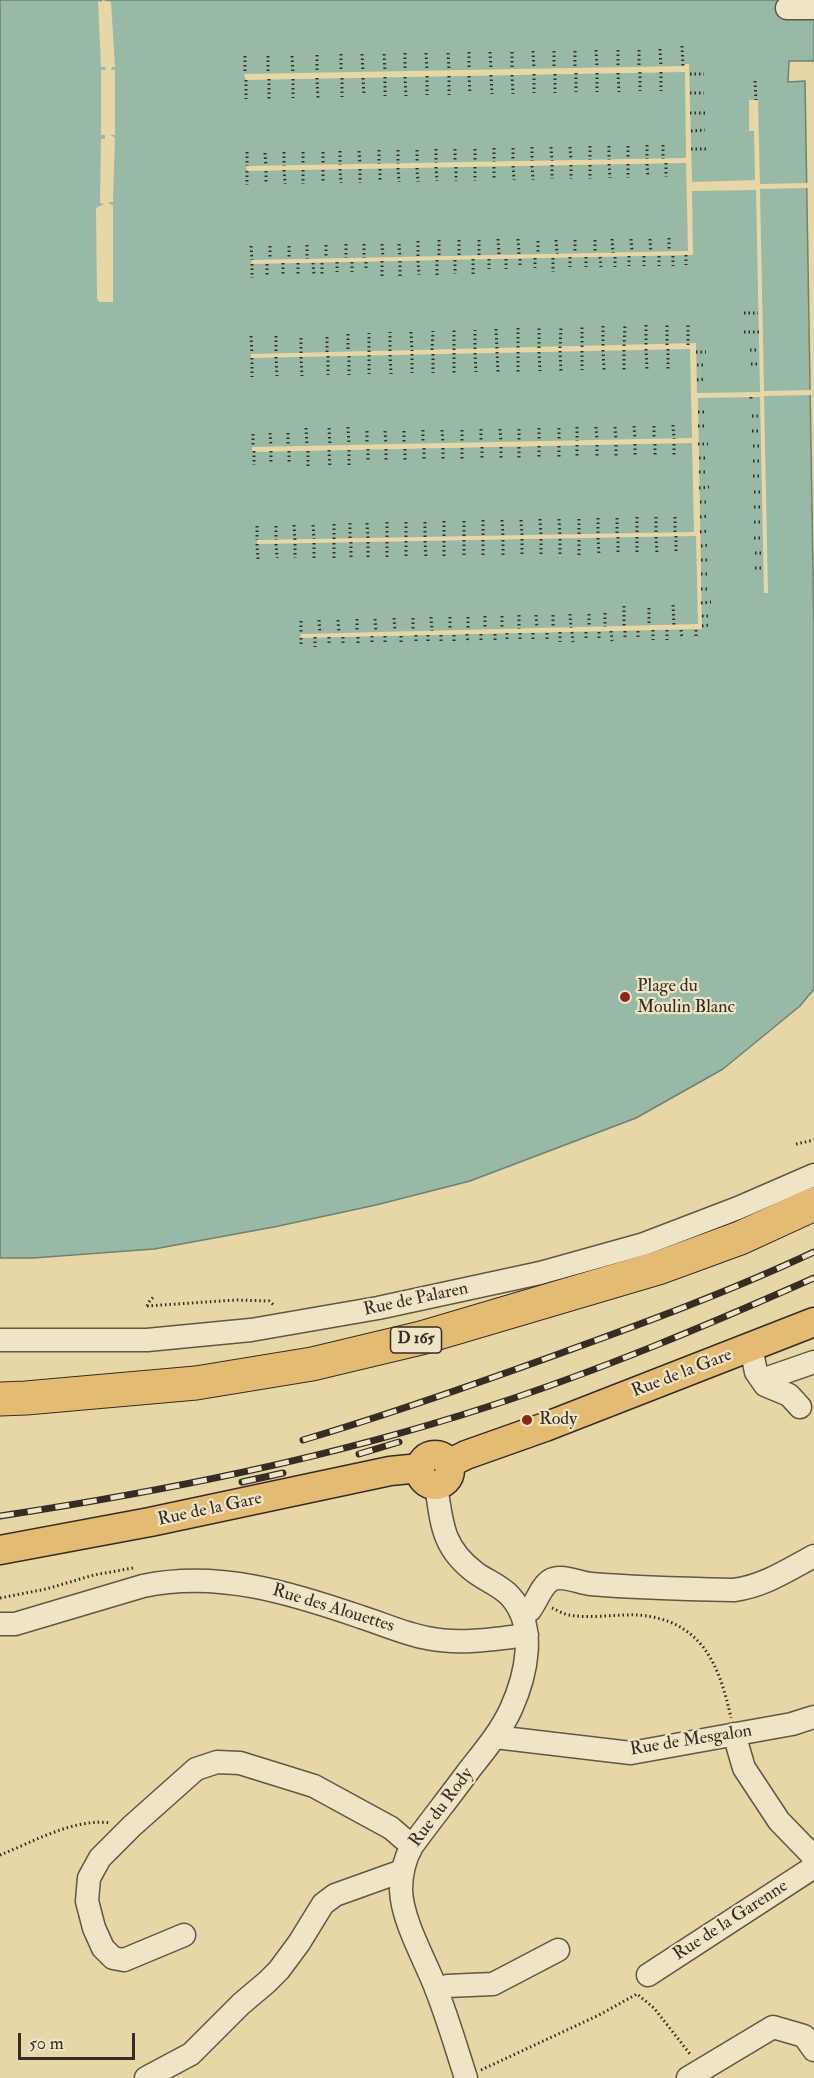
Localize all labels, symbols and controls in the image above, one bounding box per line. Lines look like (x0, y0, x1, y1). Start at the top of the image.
place label: Plage du Moulin Blanc (637, 976, 735, 1018)
marker: Plage du Moulin Blanc (618, 990, 632, 1004)
street label: Rue de Palaren (362, 1278, 470, 1322)
road number: D 165 (390, 1327, 442, 1353)
street label: Rue de la Gare (629, 1345, 735, 1403)
place label: Rody (539, 1409, 577, 1431)
marker: Rody (520, 1413, 534, 1427)
street label: Rue de la Gare (156, 1488, 264, 1532)
street label: Rue des Alouettes (269, 1580, 397, 1638)
street label: Rue de Mesgalon (629, 1721, 753, 1761)
street label: Rue du Rody (405, 1764, 479, 1852)
street label: Rue de la Garenne (670, 1876, 792, 1966)
scale bar (21, 2021, 138, 2059)
text: 50 m (29, 2032, 64, 2055)

